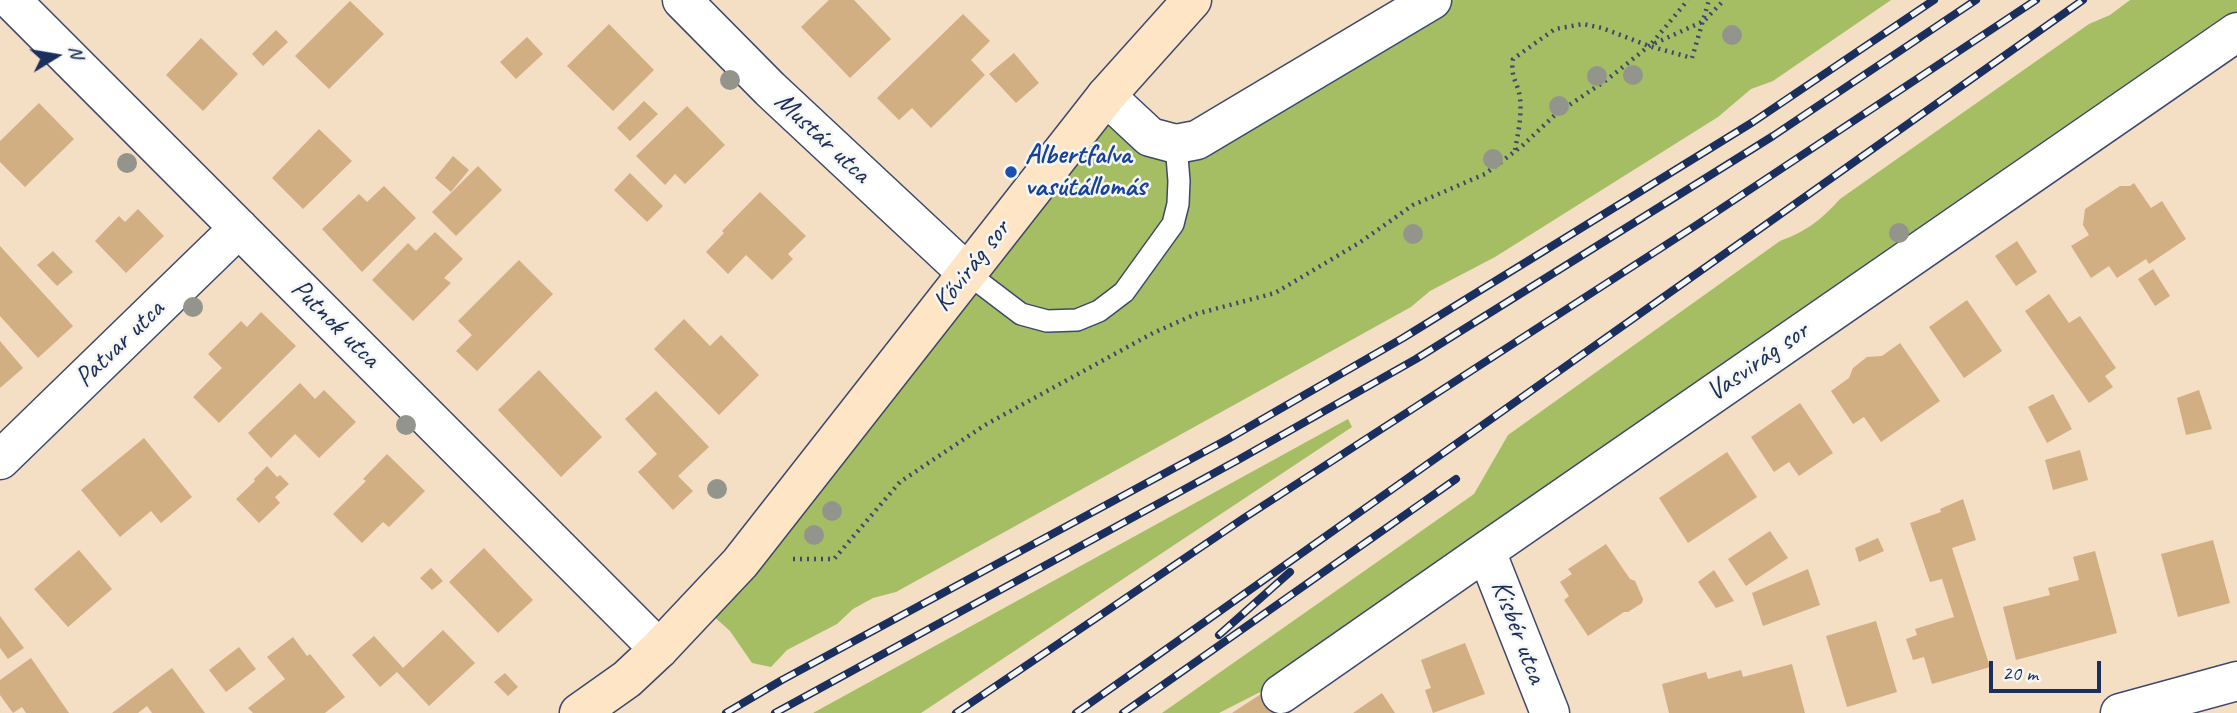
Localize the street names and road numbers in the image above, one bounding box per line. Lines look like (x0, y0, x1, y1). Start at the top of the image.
street label: Mustár utca (767, 85, 877, 191)
street label: Kővirág sor (926, 213, 1018, 319)
street label: Putnok utca (284, 273, 386, 375)
street label: Patvar utca (68, 293, 172, 395)
street label: Vasvirág sor (1700, 315, 1816, 409)
street label: Kisbér utca (1483, 576, 1553, 688)

